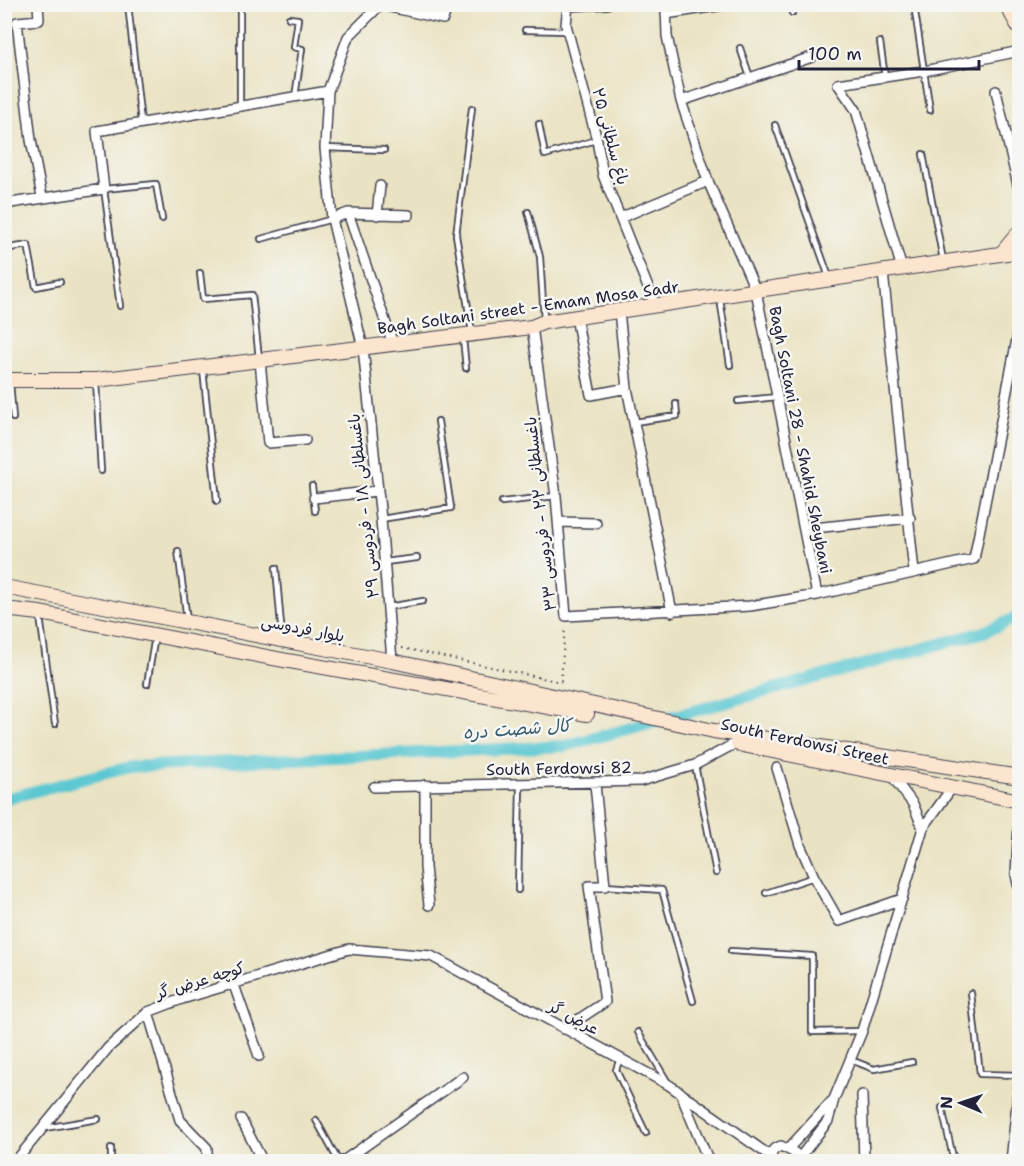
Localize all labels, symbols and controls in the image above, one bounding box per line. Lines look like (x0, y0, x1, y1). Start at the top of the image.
scale bar (799, 33, 979, 71)
text: 100 m (808, 42, 862, 66)
street label: باغ سلطانی ۲۵ (587, 85, 634, 187)
street label: Bagh Soltani street - Emam Mosa Sadr (376, 276, 680, 339)
street label: Bagh Soltani 28 - Shahid Sheybani (764, 304, 837, 576)
street label: باغسلطانی ۱۸ - فردوسی ۲۹ (343, 413, 384, 599)
street label: باغسلطانی ۲۲ - فردوسی ۳۳ (520, 416, 561, 612)
street label: بلوار فردوسی (260, 610, 346, 647)
water label: کال شصت دره (462, 713, 575, 745)
street label: South Ferdowsi Street (719, 713, 891, 770)
street label: South Ferdowsi 82 (486, 757, 632, 780)
street label: کوچه عرض گر (151, 957, 247, 1005)
street label: عرض گر (543, 995, 603, 1039)
north arrow (931, 1073, 991, 1133)
text: N (936, 1096, 957, 1109)

